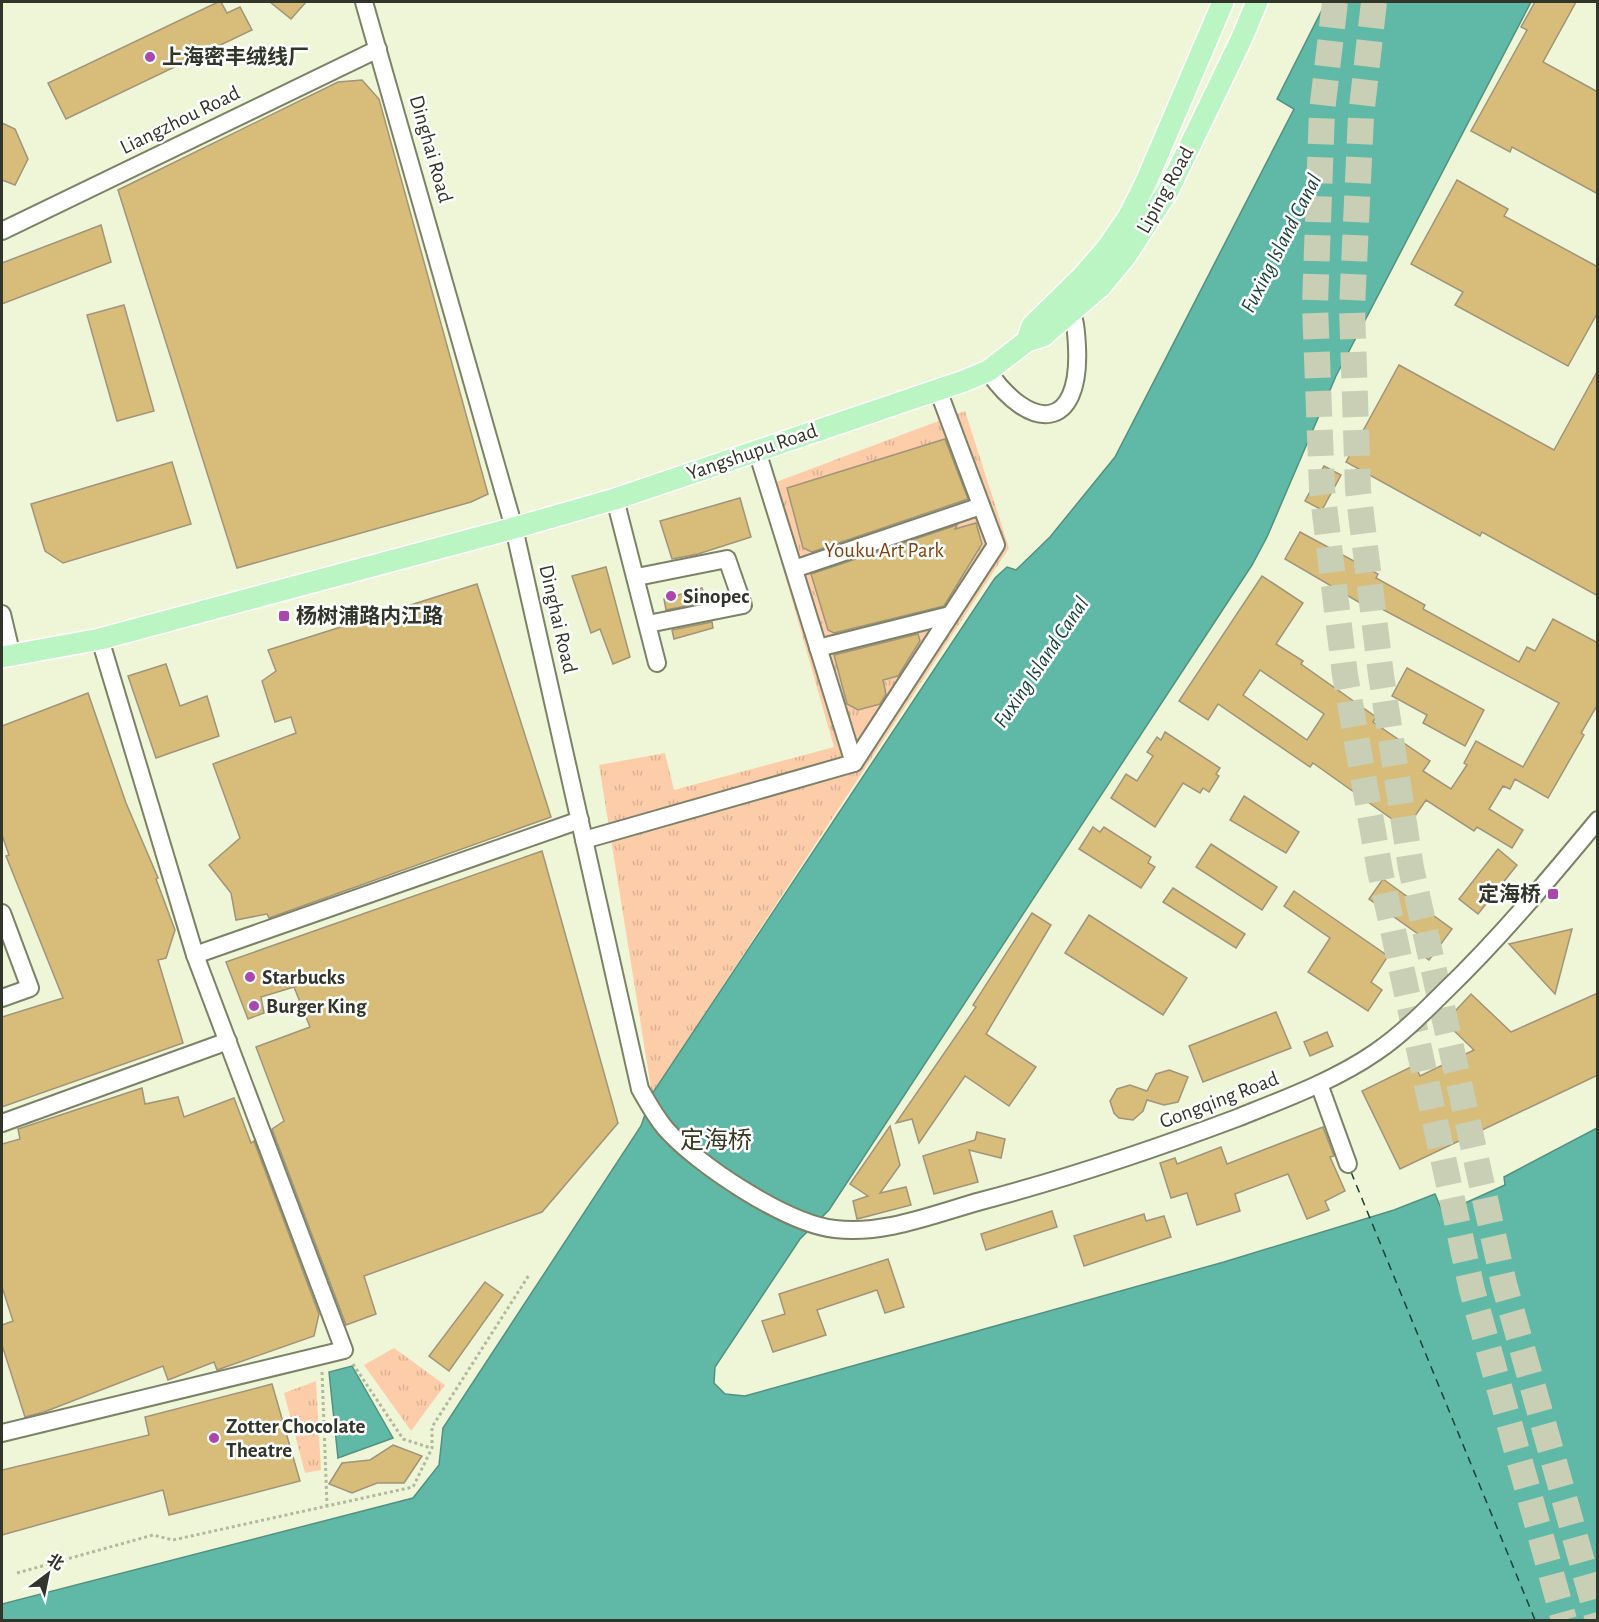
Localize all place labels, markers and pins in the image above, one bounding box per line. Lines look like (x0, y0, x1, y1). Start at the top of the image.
place label: 上海密丰绒线厂 (162, 45, 309, 68)
marker: 上海密丰绒线厂 (143, 50, 157, 64)
place label: Sinopec (683, 586, 749, 607)
marker: Sinopec (664, 589, 678, 603)
place label: 杨树浦路内江路 (296, 605, 443, 627)
marker: 杨树浦路内江路 (277, 609, 291, 623)
place label: 定海桥 (1478, 882, 1541, 905)
marker: 定海桥 (1546, 887, 1560, 901)
place label: Starbucks (262, 967, 345, 988)
marker: Starbucks (243, 970, 257, 984)
place label: Burger King (266, 996, 367, 1017)
marker: Burger King (247, 999, 261, 1013)
place label: Zotter Chocolate Theatre (226, 1416, 366, 1461)
marker: Zotter Chocolate Theatre (207, 1431, 221, 1445)

